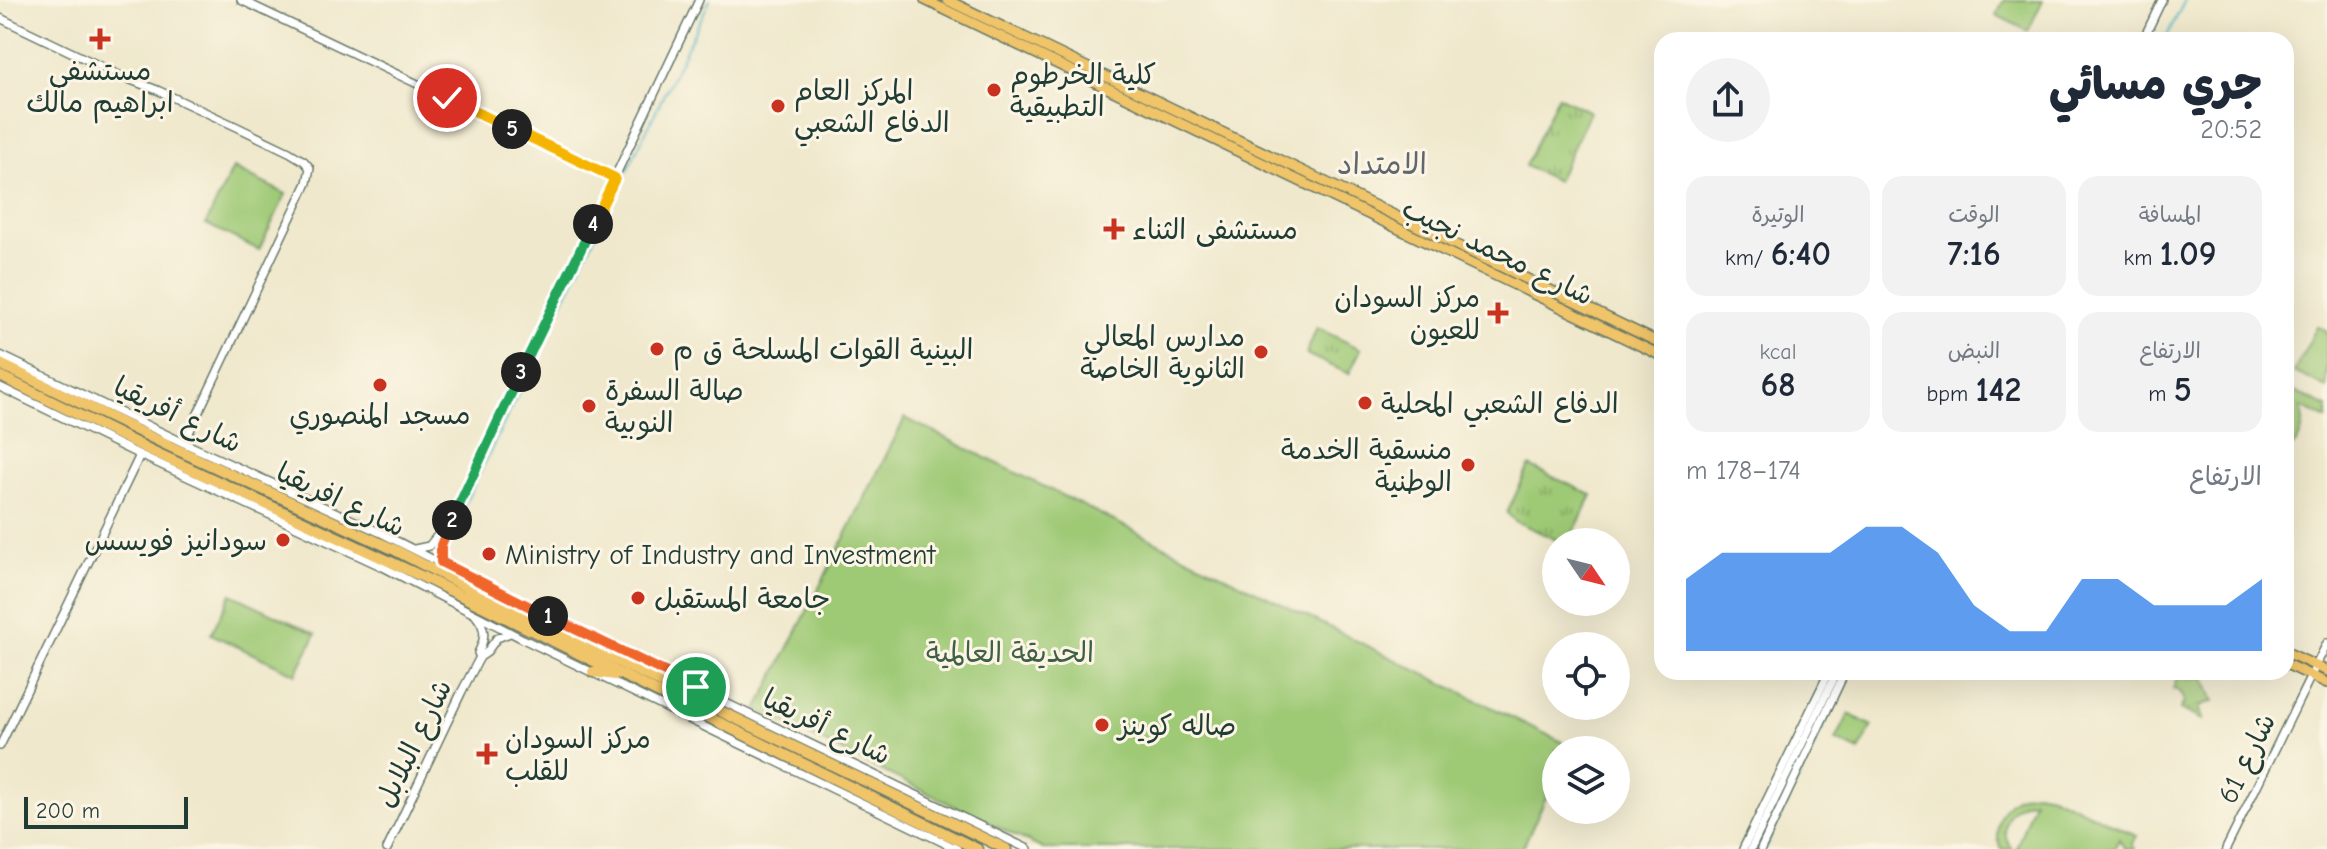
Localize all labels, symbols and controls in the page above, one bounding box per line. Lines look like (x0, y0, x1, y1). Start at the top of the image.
marker: مستشفى ابراهيم مالك (89, 28, 111, 50)
place label: مستشفى ابراهيم مالك (26, 55, 174, 124)
button: share (1686, 58, 1770, 142)
place label: كلية الخرطوم التطبيقية (1010, 59, 1156, 124)
text: جري مسائي (2049, 59, 2262, 110)
pin (413, 64, 481, 132)
place label: المركز العام الدفاع الشعبي (794, 75, 950, 147)
icon: check (425, 76, 469, 120)
marker: كلية الخرطوم التطبيقية (985, 81, 1003, 99)
marker: المركز العام الدفاع الشعبي (769, 97, 787, 115)
pin: 5 (492, 109, 532, 149)
text: 20:52 (2200, 115, 2262, 145)
text: 5 (506, 116, 518, 142)
district label: الامتداد (1337, 147, 1427, 182)
street label: شارع محمد نجيب (1396, 192, 1598, 315)
text: الوتيرة (1751, 202, 1805, 228)
text: الوقت (1948, 202, 2000, 228)
text: المسافة (2139, 202, 2201, 228)
pin: 4 (573, 204, 613, 244)
text: 4 (588, 211, 598, 237)
place label: مستشفى الثناء (1132, 214, 1298, 247)
marker: مستشفى الثناء (1103, 218, 1125, 240)
text: 6:40 (1771, 234, 1831, 274)
text: 7:16 (1947, 234, 2001, 274)
text: 1.09 (2160, 234, 2216, 274)
text: /km (1725, 245, 1771, 271)
text: km (2124, 245, 2160, 271)
place label: مركز السودان للعيون (1334, 282, 1480, 348)
marker: مركز السودان للعيون (1487, 302, 1509, 324)
place label: مدارس المعالي الثانوية الخاصة (1080, 321, 1245, 387)
place label: البينية القوات المسلحة ق م (673, 334, 973, 371)
text: النبض (1948, 338, 2000, 364)
text: الارتفاع (2139, 338, 2201, 364)
text: kcal (1760, 339, 1796, 365)
marker: البينية القوات المسلحة ق م (648, 340, 666, 358)
marker: مدارس المعالي الثانوية الخاصة (1252, 343, 1270, 361)
pin: 3 (501, 352, 541, 392)
text: 3 (516, 359, 526, 385)
text: 68 (1760, 365, 1796, 405)
street label: شارع أفريقيا (107, 370, 247, 462)
text: 142 (1976, 370, 2021, 410)
text: 5 (2174, 370, 2192, 410)
place label: صالة السفرة النوبية (605, 375, 744, 440)
marker: مسجد المنصوري (371, 376, 389, 394)
text: bpm (1927, 381, 1976, 407)
text: m (2148, 381, 2174, 407)
place label: الدفاع الشعبي المحلية (1381, 388, 1619, 428)
marker: الدفاع الشعبي المحلية (1356, 394, 1374, 412)
marker: صالة السفرة النوبية (580, 397, 598, 415)
place label: مسجد المنصوري (289, 399, 471, 435)
place label: منسقية الخدمة الوطنية (1281, 434, 1452, 498)
street label: شارع افريقيا (270, 456, 410, 546)
marker: منسقية الخدمة الوطنية (1459, 456, 1477, 474)
text: 174–178 m (1686, 456, 1801, 486)
text: الارتفاع (2189, 462, 2262, 492)
pin: 2 (432, 500, 472, 540)
text: 2 (447, 507, 457, 533)
place label: سودانيز فويسس (84, 525, 267, 558)
north arrow (1542, 528, 1630, 616)
map controls (1542, 528, 1630, 824)
marker: سودانيز فويسس (274, 531, 292, 549)
place label: Ministry of Industry and Investment (505, 539, 936, 571)
marker: Ministry of Industry and Investment (480, 545, 498, 563)
place label: جامعة المستقبل (654, 583, 830, 616)
marker: جامعة المستقبل (629, 589, 647, 607)
pin: 1 (528, 596, 568, 636)
text: 1 (544, 603, 552, 629)
button: locate (1542, 632, 1630, 720)
park label: الحديقة العالمية (926, 637, 1094, 669)
pin (662, 653, 730, 721)
icon: arrive (674, 665, 718, 709)
street label: شارع البلابل (369, 674, 461, 814)
street label: شارع أفريقيا (756, 682, 896, 774)
street label: شارع 61 (2211, 708, 2285, 810)
place label: صاله كوينز (1116, 710, 1236, 744)
marker: صاله كوينز (1093, 716, 1111, 734)
place label: مركز السودان للقلب (505, 723, 651, 788)
button: layers (1542, 736, 1630, 824)
marker: مركز السودان للقلب (476, 743, 498, 765)
scale bar (24, 793, 188, 829)
text: 200 m (36, 798, 100, 824)

